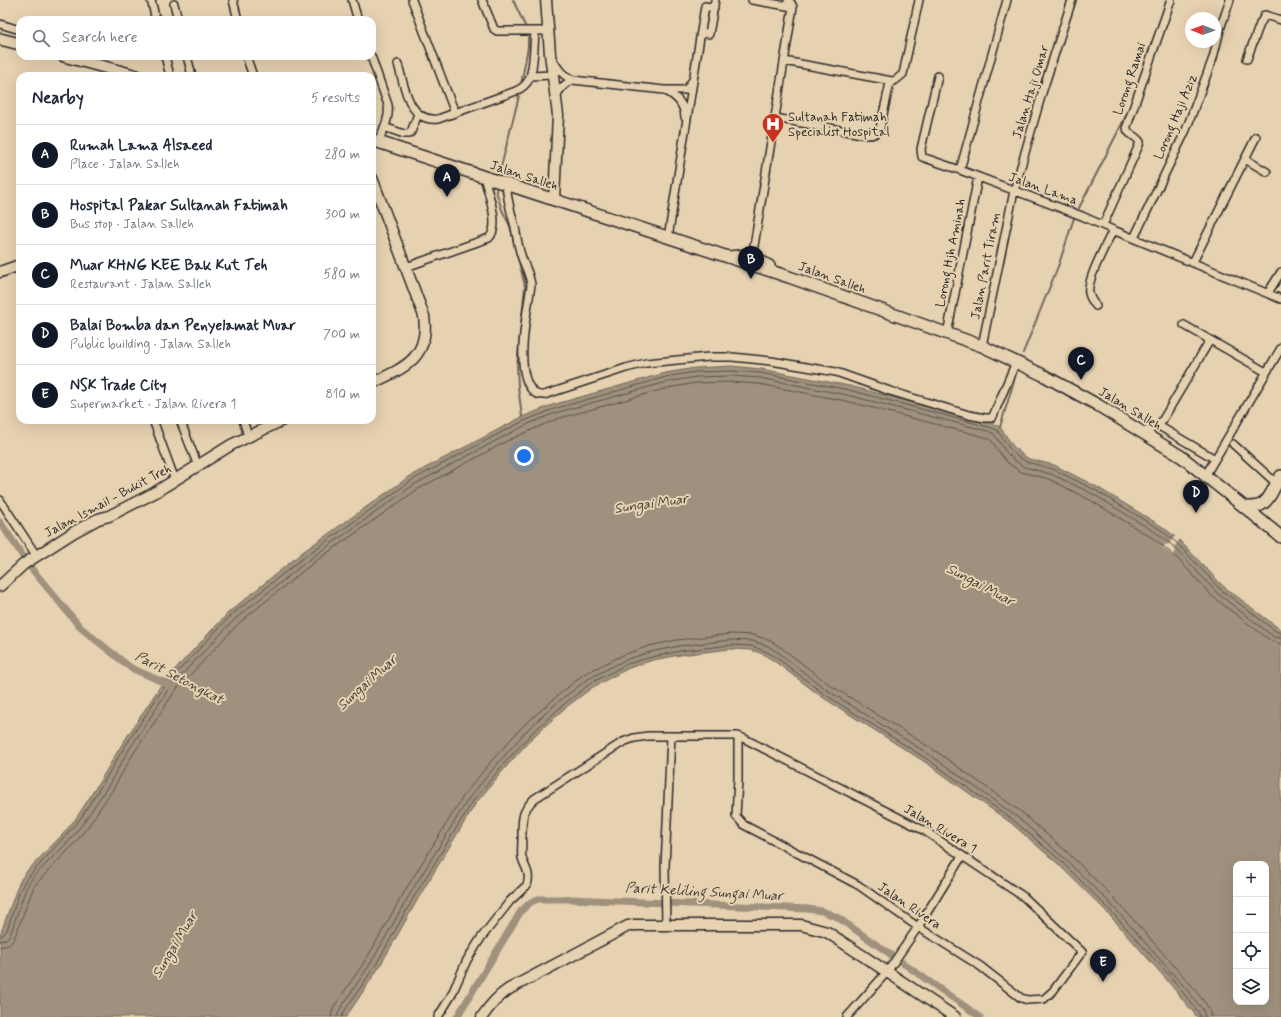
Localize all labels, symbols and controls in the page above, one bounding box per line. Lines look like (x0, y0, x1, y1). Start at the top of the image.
north arrow (1185, 12, 1221, 48)
search box (16, 16, 376, 60)
icon: search (30, 27, 52, 49)
text: Search here (62, 28, 138, 48)
street label: Lorong Ramai (1110, 41, 1152, 118)
street label: Jalan Haji Omar (1009, 42, 1054, 141)
street label: Lorong Haji Aziz (1150, 72, 1203, 163)
text: Nearby (32, 87, 84, 109)
text: 5 results (311, 90, 360, 107)
place label: Sultanah Fatimah Specialist Hospital (788, 109, 890, 141)
hospital icon: Sultanah Fatimah Specialist Hospital (760, 111, 786, 144)
text: Rumah Lama Alsaeed (70, 136, 212, 156)
text: A (41, 146, 49, 163)
text: 280 m (325, 146, 360, 163)
text: Place · Jalan Salleh (70, 156, 180, 173)
street label: Jalan Salleh (488, 157, 560, 195)
pin: A (434, 164, 460, 197)
street label: Jalan Lama (1006, 169, 1080, 209)
text: Hospital Pakar Sultanah Fatimah (70, 196, 288, 216)
street label: Lorong Hjh Aminah (932, 197, 972, 309)
text: B (41, 206, 49, 223)
text: 300 m (325, 206, 360, 223)
street label: Jalan Parit Tiram (967, 211, 1005, 321)
text: Bus stop · Jalan Salleh (70, 216, 194, 233)
pin: B (738, 246, 764, 279)
text: Muar KHNG KEE Bak Kut Teh (70, 256, 268, 276)
street label: Jalan Salleh (796, 258, 868, 298)
text: C (40, 266, 50, 283)
text: 580 m (323, 266, 360, 283)
text: Restaurant · Jalan Salleh (70, 276, 211, 293)
text: Balai Bomba dan Penyelamat Muar (70, 316, 296, 336)
text: D (41, 326, 49, 343)
text: 700 m (323, 326, 360, 343)
text: Public building · Jalan Salleh (70, 336, 231, 353)
pin: C (1068, 347, 1094, 380)
text: NSK Trade City (70, 376, 166, 396)
street label: Jalan Salleh (1095, 383, 1165, 435)
text: E (41, 386, 49, 403)
text: 810 m (325, 386, 360, 403)
text: Supermarket · Jalan Rivera 1 (70, 396, 236, 413)
your location (514, 446, 534, 466)
street label: Jalan Ismail - Bukit Treh (42, 460, 174, 542)
pin: D (1183, 480, 1209, 513)
water label: Sungai Muar (613, 490, 691, 520)
water label: Sungai Muar (942, 560, 1019, 613)
water label: Parit Setongkat (131, 647, 227, 710)
water label: Sungai Muar (333, 650, 404, 716)
street label: Jalan Rivera 1 (900, 801, 980, 857)
map controls (1233, 861, 1269, 1005)
button: + (1233, 861, 1269, 897)
water label: Parit Keliling Sungai Muar (625, 879, 785, 907)
street label: Jalan Rivera (874, 879, 944, 933)
button: − (1233, 897, 1269, 933)
water label: Sungai Muar (148, 907, 205, 982)
button: locate (1233, 933, 1269, 969)
pin: E (1090, 949, 1116, 982)
button: layers (1233, 969, 1269, 1005)

